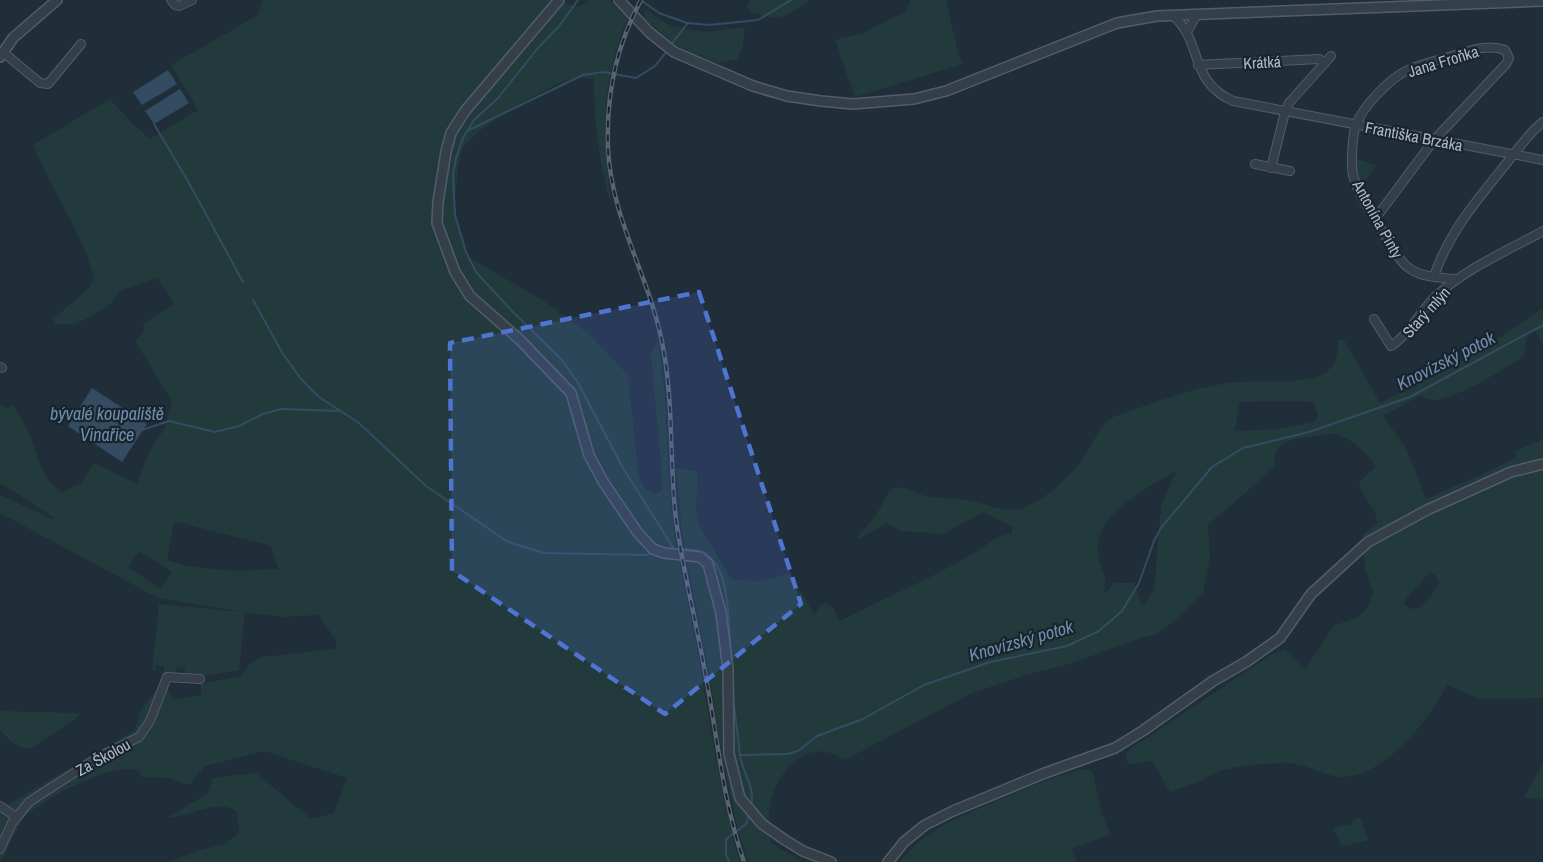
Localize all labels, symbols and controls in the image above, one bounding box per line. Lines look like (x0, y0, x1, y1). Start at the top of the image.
street label: Jana Froňka (1405, 40, 1482, 82)
street label: Krátká (1242, 50, 1282, 74)
street label: Františka Brzáka (1363, 116, 1465, 156)
street label: Antonína Pinty (1347, 175, 1409, 262)
street label: Starý mlýn (1397, 282, 1455, 342)
water label: Knovízský potok (1392, 325, 1500, 396)
water label: bývalé koupaliště Vinařice (50, 401, 164, 447)
water label: Knovízský potok (966, 614, 1077, 667)
street label: Za Školou (72, 733, 134, 781)

